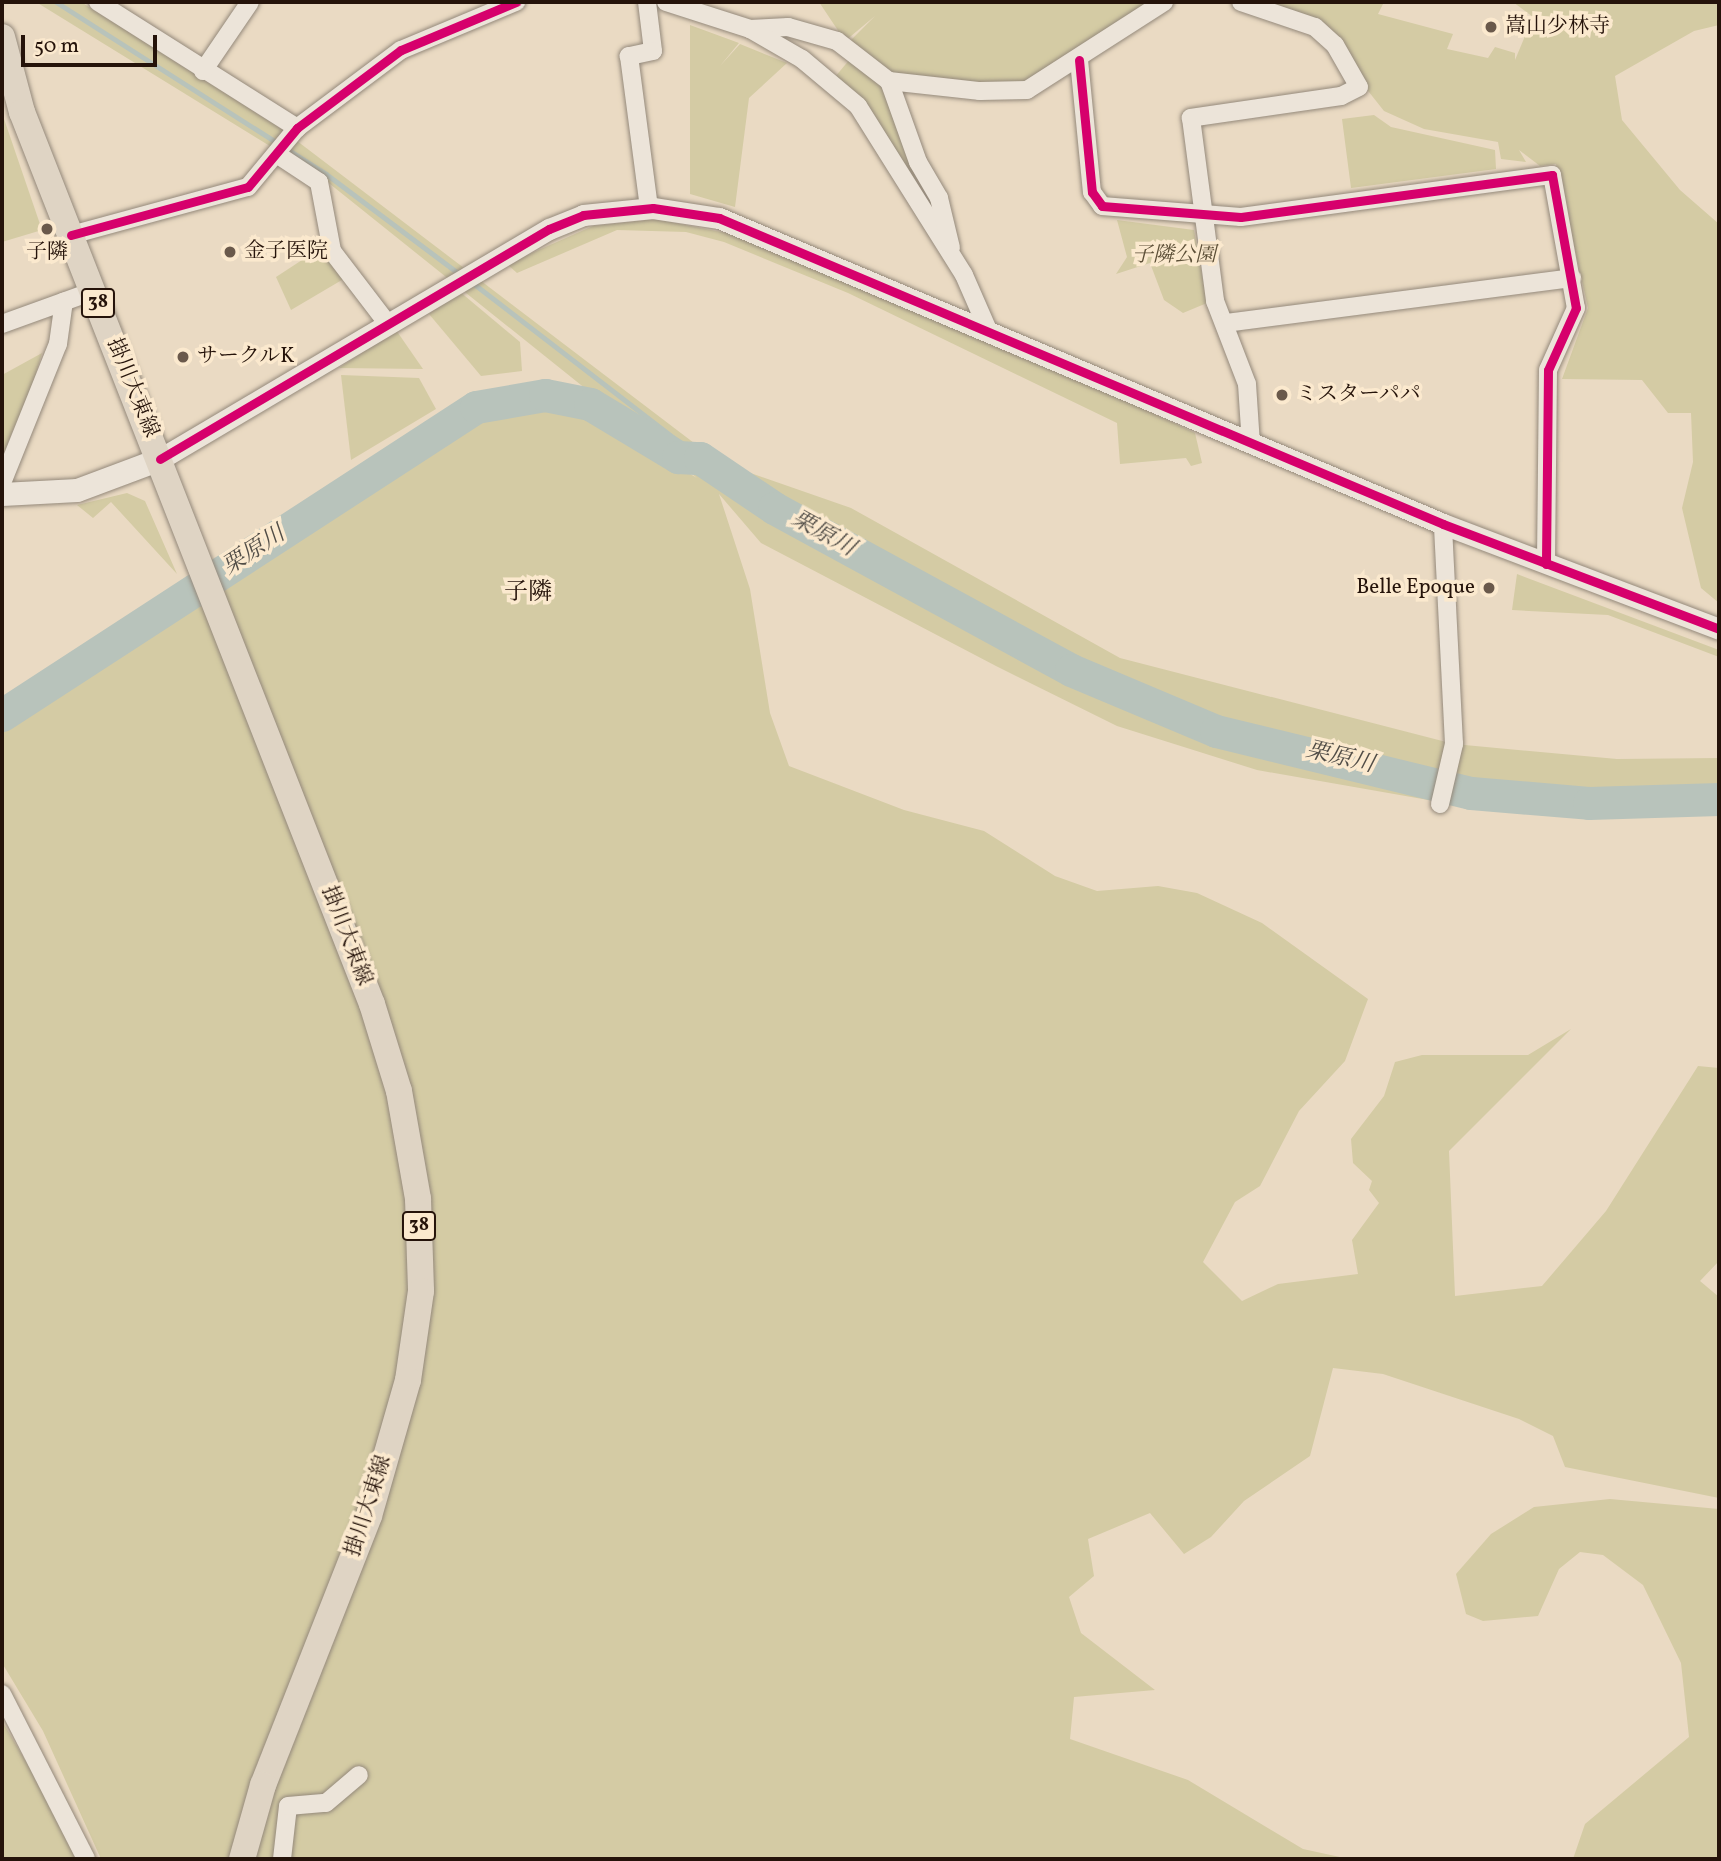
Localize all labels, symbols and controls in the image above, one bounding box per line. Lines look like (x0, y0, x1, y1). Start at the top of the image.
place label: 嵩山少林寺 (1505, 14, 1610, 40)
marker: 嵩山少林寺 (1483, 19, 1499, 35)
scale bar (24, 21, 161, 65)
text: 50 m (34, 32, 79, 61)
marker: 子隣 (39, 221, 55, 237)
place label: 金子医院 (244, 239, 328, 265)
place label: 子隣 (26, 240, 68, 266)
park label: 子隣公園 (1132, 243, 1216, 269)
marker: 金子医院 (222, 244, 238, 260)
road number: 38 (80, 288, 116, 318)
street label: 掛川大東線 (101, 335, 163, 441)
place label: サークルK (197, 344, 295, 370)
marker: サークルK (175, 349, 191, 365)
place label: ミスターパパ (1296, 382, 1422, 408)
marker: ミスターパパ (1274, 387, 1290, 403)
water label: 栗原川 (786, 505, 860, 563)
water label: 栗原川 (218, 521, 290, 581)
place label: Belle Epoque (1356, 575, 1475, 601)
district label: 子隣 (504, 580, 552, 608)
marker: Belle Epoque (1481, 580, 1497, 596)
water label: 栗原川 (1303, 737, 1377, 779)
street label: 掛川大東線 (315, 882, 377, 990)
road number: 38 (402, 1210, 436, 1242)
street label: 掛川大東線 (341, 1452, 397, 1560)

